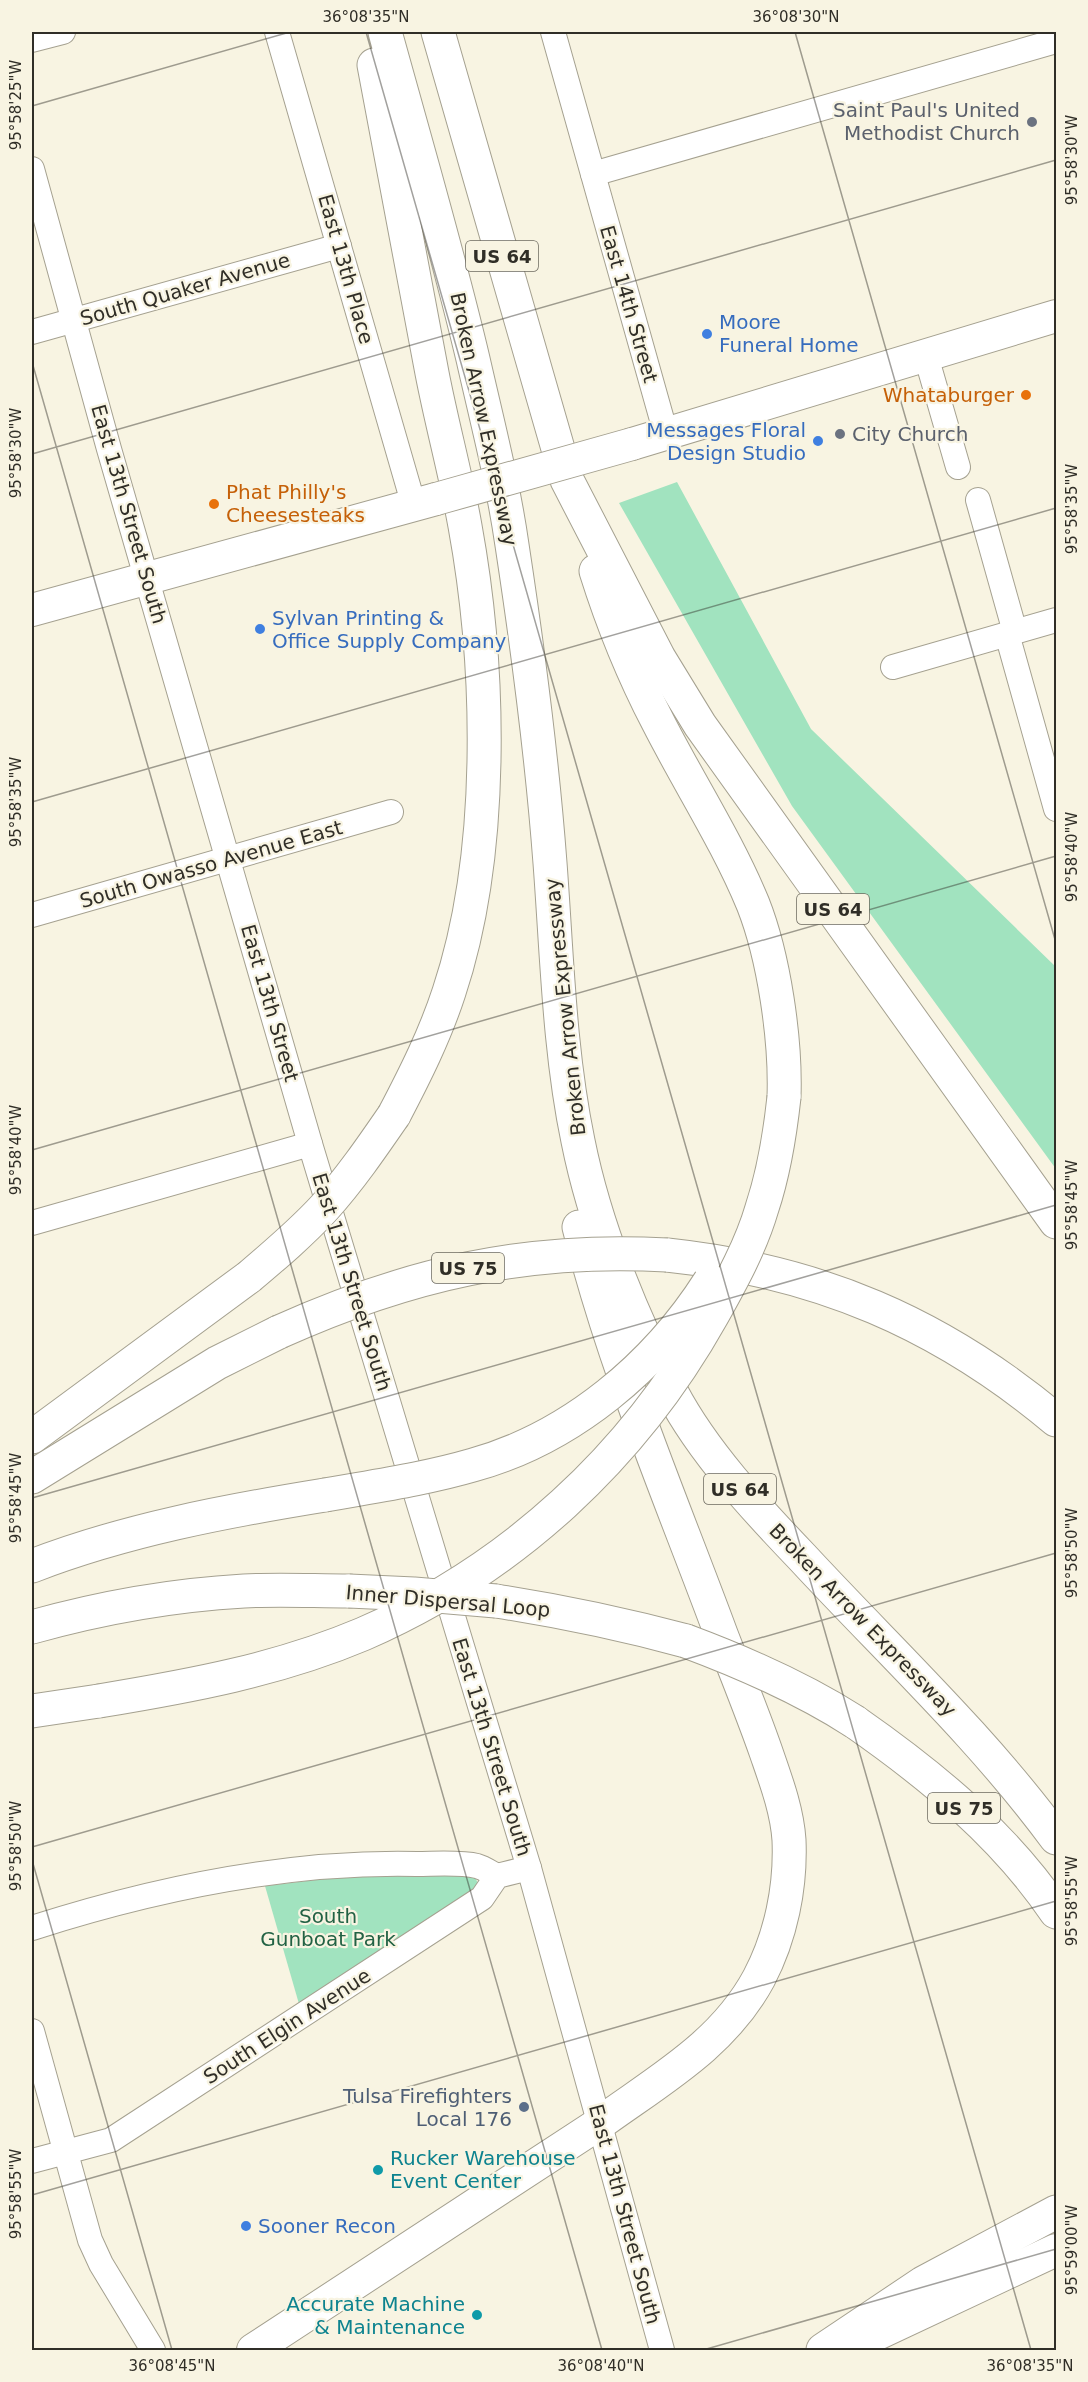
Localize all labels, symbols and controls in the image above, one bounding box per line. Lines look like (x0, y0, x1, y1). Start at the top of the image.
text: 36°08'35"N (322, 8, 410, 26)
text: 36°08'30"N (752, 8, 840, 26)
text: 95°58'25"W (7, 60, 25, 150)
place label: Saint Paul's United Methodist Church (833, 98, 1020, 145)
marker: Saint Paul's United Methodist Church (1025, 115, 1039, 129)
text: 95°58'30"W (1063, 115, 1081, 205)
street label: East 13th Place (313, 191, 379, 347)
street label: East 14th Street (595, 223, 663, 386)
road number: US 64 (466, 241, 538, 271)
street label: South Quaker Avenue (77, 248, 293, 330)
street label: Broken Arrow Expressway (445, 290, 523, 548)
place label: Moore Funeral Home (719, 310, 859, 357)
marker: Moore Funeral Home (700, 327, 714, 341)
place label: Whataburger (883, 383, 1015, 407)
marker: Whataburger (1019, 388, 1033, 402)
street label: East 13th Street South (86, 402, 172, 626)
text: 95°58'30"W (7, 408, 25, 498)
place label: Messages Floral Design Studio (646, 418, 806, 465)
place label: City Church (852, 422, 968, 446)
marker: City Church (833, 427, 847, 441)
marker: Messages Floral Design Studio (811, 434, 825, 448)
text: 95°58'35"W (1063, 464, 1081, 554)
place label: Phat Philly's Cheesesteaks (226, 480, 365, 527)
marker: Phat Philly's Cheesesteaks (207, 497, 221, 511)
place label: Sylvan Printing & Office Supply Company (272, 606, 507, 653)
marker: Sylvan Printing & Office Supply Company (253, 622, 267, 636)
text: 95°58'35"W (7, 757, 25, 847)
text: 95°58'40"W (1063, 812, 1081, 902)
street label: South Owasso Avenue East (77, 815, 345, 913)
street label: Broken Arrow Expressway (540, 877, 590, 1137)
road number: US 64 (797, 894, 869, 924)
street label: East 13th Street (236, 922, 304, 1085)
text: 95°58'40"W (7, 1105, 25, 1195)
text: 95°58'45"W (1063, 1160, 1081, 1250)
street label: East 13th Street South (307, 1170, 397, 1394)
road number: US 75 (432, 1253, 504, 1283)
text: 95°58'45"W (7, 1453, 25, 1543)
road number: US 64 (704, 1474, 776, 1504)
text: 95°58'50"W (1063, 1508, 1081, 1598)
street label: Broken Arrow Expressway (764, 1519, 962, 1722)
street label: Inner Dispersal Loop (345, 1580, 551, 1622)
street label: East 13th Street South (447, 1635, 537, 1859)
road number: US 75 (928, 1793, 1000, 1823)
text: 95°58'50"W (7, 1801, 25, 1891)
text: 95°58'55"W (1063, 1856, 1081, 1946)
park label: South Gunboat Park (260, 1904, 396, 1951)
street label: South Elgin Avenue (199, 1963, 375, 2089)
place label: Tulsa Firefighters Local 176 (342, 2084, 512, 2131)
marker: Tulsa Firefighters Local 176 (517, 2100, 531, 2114)
street label: East 13th Street South (584, 2101, 666, 2327)
place label: Rucker Warehouse Event Center (390, 2146, 576, 2193)
text: 95°58'55"W (7, 2149, 25, 2239)
marker: Rucker Warehouse Event Center (371, 2163, 385, 2177)
text: 95°59'00"W (1063, 2205, 1081, 2295)
place label: Sooner Recon (258, 2214, 396, 2238)
marker: Sooner Recon (239, 2219, 253, 2233)
place label: Accurate Machine & Maintenance (286, 2292, 465, 2339)
marker: Accurate Machine & Maintenance (470, 2308, 484, 2322)
text: 36°08'45"N (128, 2357, 216, 2375)
text: 36°08'40"N (557, 2357, 645, 2375)
text: 36°08'35"N (986, 2357, 1074, 2375)

